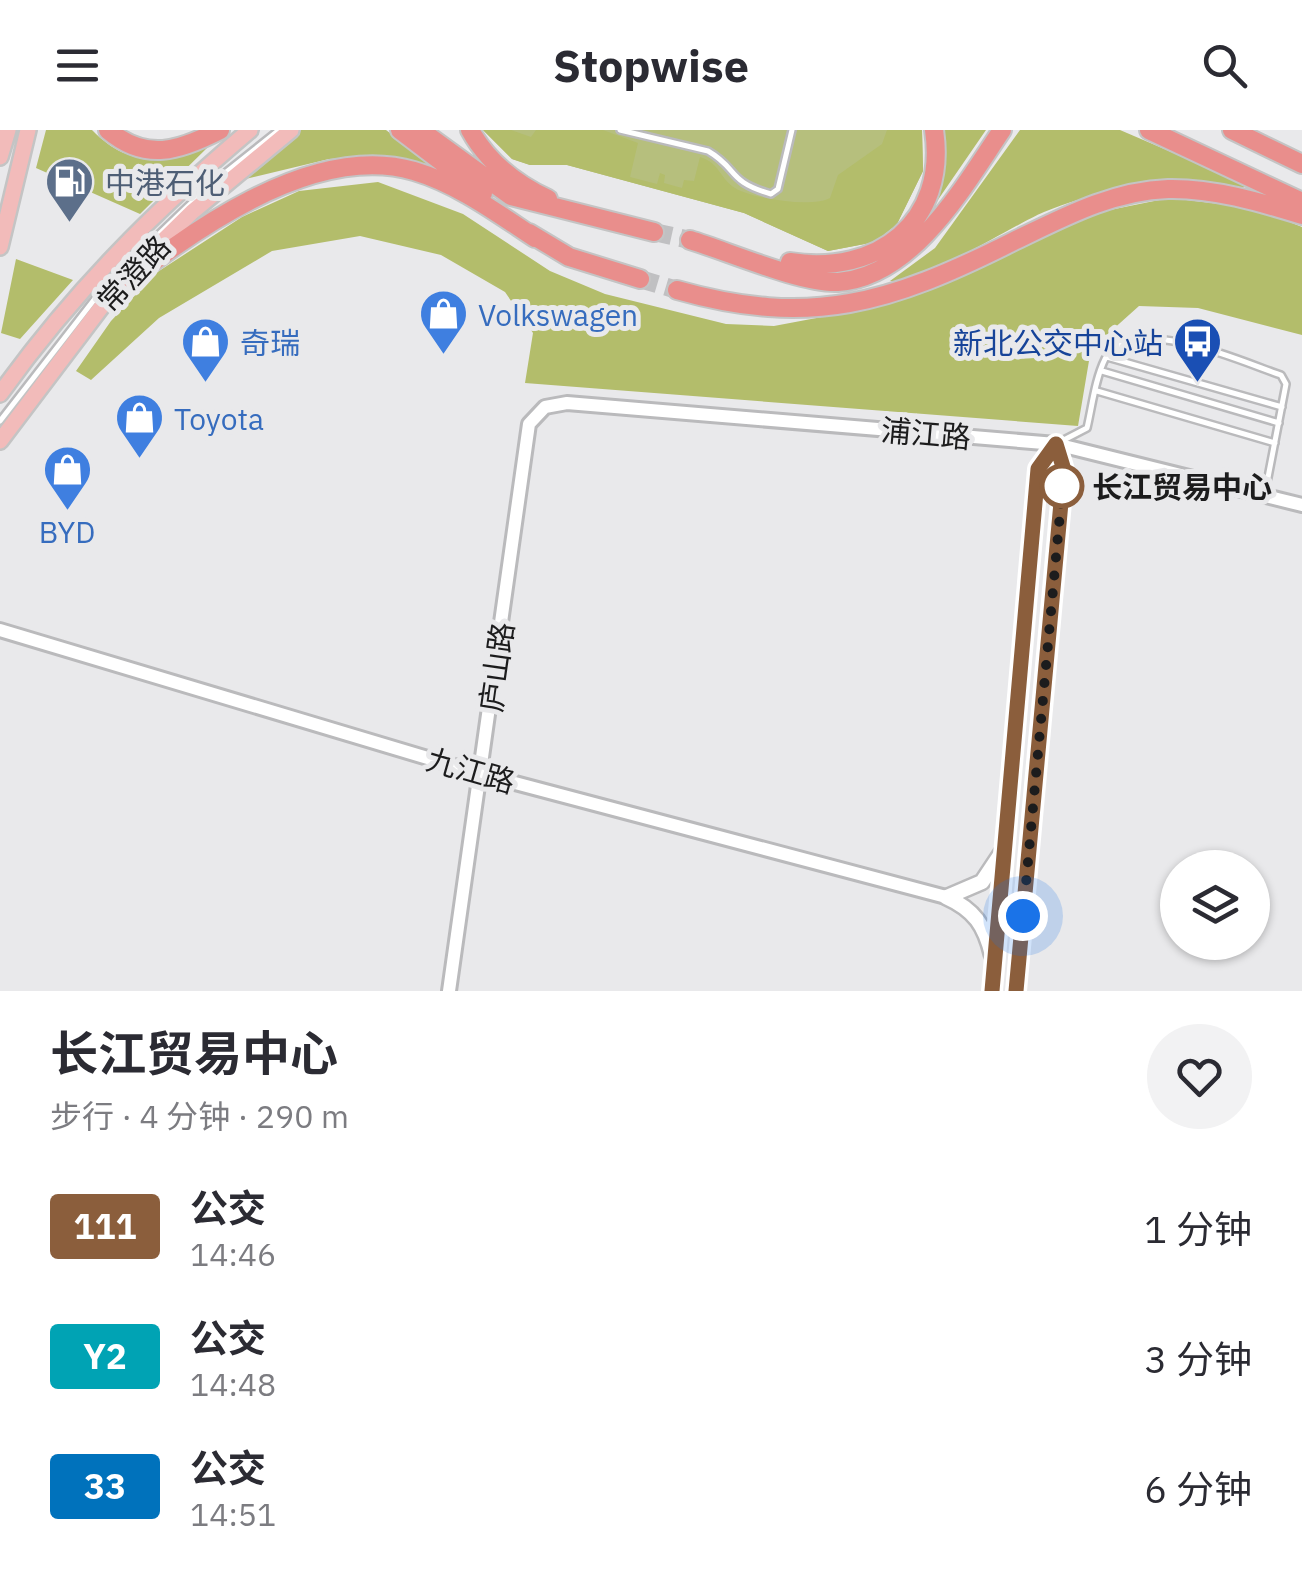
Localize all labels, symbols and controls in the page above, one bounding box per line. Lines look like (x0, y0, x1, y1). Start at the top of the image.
text: Stopwise (553, 36, 749, 94)
icon: menu (50, 38, 105, 93)
icon: search (1197, 38, 1252, 93)
fuel station icon: 中港石化 (44, 156, 96, 224)
place label: 中港石化 (105, 163, 225, 202)
street label: 常澄路 (88, 227, 178, 319)
shop icon: Volkswagen (417, 288, 469, 356)
place label: Volkswagen (478, 295, 638, 334)
shop icon: 奇瑞 (179, 316, 231, 384)
bus stop icon: 新北公交中心站 (1172, 316, 1224, 384)
place label: 奇瑞 (240, 323, 300, 362)
place label: 新北公交中心站 (953, 323, 1163, 362)
shop icon: Toyota (113, 392, 165, 460)
place label: Toyota (174, 399, 264, 438)
street label: 浦江路 (879, 410, 973, 456)
shop icon: BYD (41, 444, 93, 512)
marker: 长江贸易中心 (1041, 465, 1083, 507)
place label: 长江贸易中心 (1092, 467, 1272, 506)
place label: BYD (39, 512, 95, 551)
street label: 庐山路 (470, 620, 522, 714)
street label: 九江路 (422, 739, 520, 801)
map controls (1160, 850, 1270, 960)
button: layers (1160, 850, 1270, 960)
your location (998, 891, 1048, 941)
text: 长江贸易中心 (50, 1022, 338, 1084)
button: heart (1147, 1024, 1252, 1129)
text: 步行 · 4 分钟 · 290 m (50, 1095, 349, 1137)
text: 公交 (190, 1183, 266, 1232)
text: 111 (73, 1203, 137, 1249)
text: 1 分钟 (1144, 1204, 1252, 1253)
text: 14:46 (190, 1233, 276, 1275)
text: 公交 (190, 1313, 266, 1362)
text: Y2 (83, 1333, 127, 1379)
text: 3 分钟 (1144, 1334, 1252, 1383)
text: 14:48 (190, 1363, 276, 1405)
text: 公交 (190, 1443, 266, 1492)
text: 33 (84, 1463, 126, 1509)
text: 6 分钟 (1144, 1464, 1252, 1513)
text: 14:51 (190, 1493, 276, 1535)

